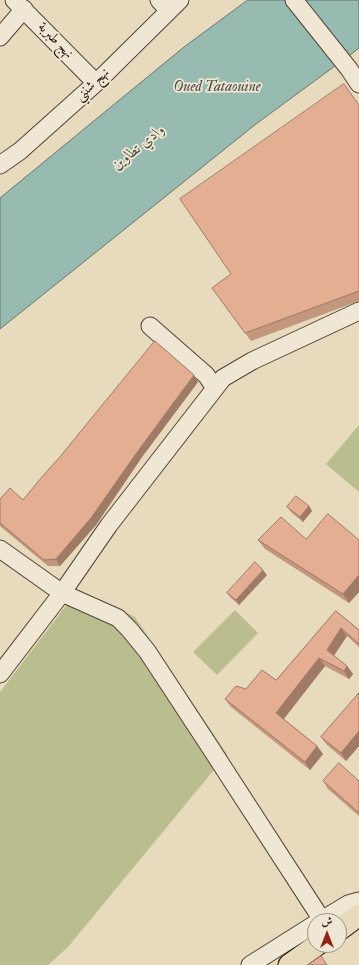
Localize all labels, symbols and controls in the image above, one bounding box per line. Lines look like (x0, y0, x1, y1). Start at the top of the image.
street label: نهج طبربة (34, 19, 76, 63)
street label: نهج شنني (72, 65, 114, 105)
water label: Oued Tataouine (173, 79, 261, 97)
water label: وادي تطاوين (109, 121, 169, 175)
north arrow (307, 913, 347, 953)
text: ش (322, 915, 332, 928)

